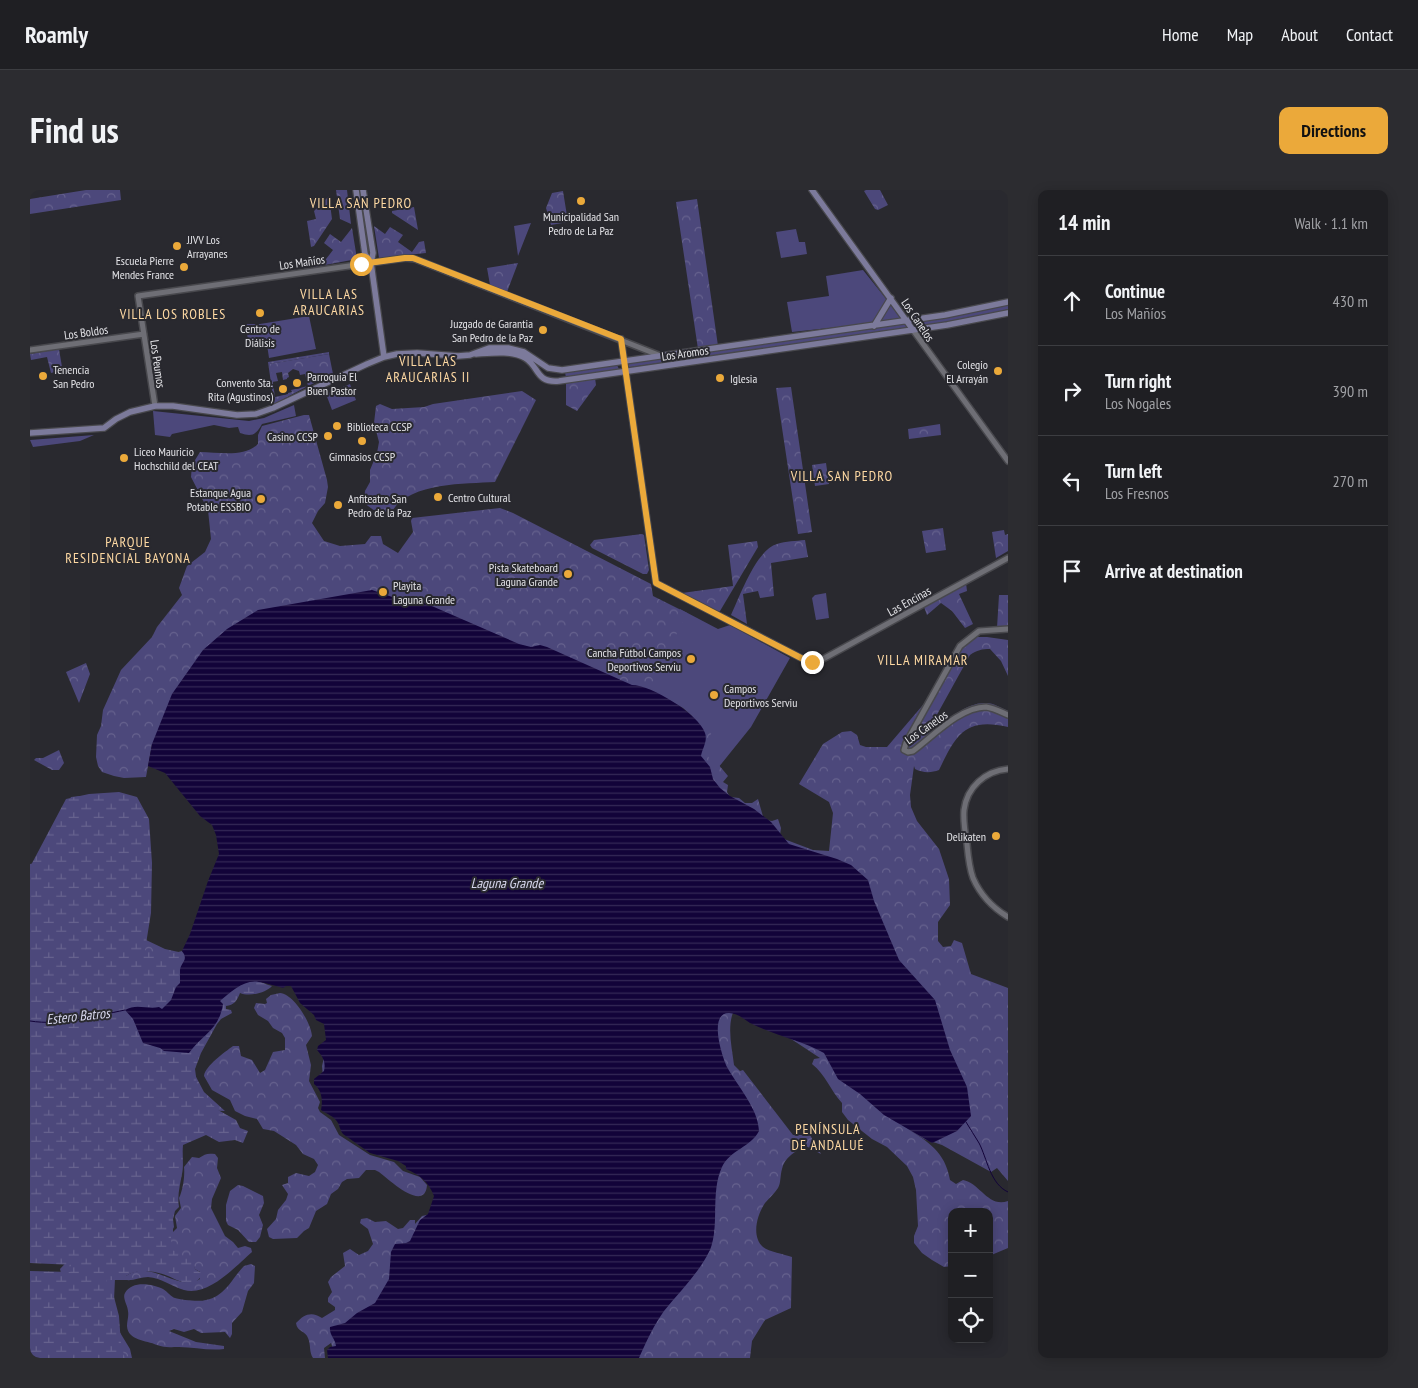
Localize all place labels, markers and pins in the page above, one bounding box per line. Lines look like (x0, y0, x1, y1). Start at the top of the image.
marker: Municipalidad San Pedro de La Paz (575, 195, 587, 207)
place label: Municipalidad San Pedro de La Paz (543, 209, 619, 238)
place label: JJVV Los Arrayanes (186, 232, 228, 261)
marker: JJVV Los Arrayanes (171, 240, 183, 252)
place label: Escuela Pierre Mendes France (112, 253, 174, 282)
marker: Escuela Pierre Mendes France (178, 261, 190, 273)
marker: Centro de Diálisis (254, 307, 266, 319)
place label: Juzgado de Garantia San Pedro de la Paz (449, 316, 533, 345)
place label: Centro de Diálisis (240, 321, 280, 350)
marker: Juzgado de Garantia San Pedro de la Paz (537, 324, 549, 336)
place label: Colegio El Arrayán (946, 357, 988, 386)
place label: Tenencia San Pedro (53, 362, 94, 391)
marker: Colegio El Arrayán (992, 365, 1004, 377)
place label: Parroquia El Buen Pastor (307, 369, 357, 398)
marker: Tenencia San Pedro (37, 370, 49, 382)
place label: Iglesia (730, 371, 757, 386)
marker: Iglesia (714, 372, 726, 384)
place label: Convento Sta. Rita (Agustinos) (208, 375, 273, 404)
marker: Parroquia El Buen Pastor (291, 377, 303, 389)
marker: Convento Sta. Rita (Agustinos) (277, 383, 289, 395)
place label: Biblioteca CCSP (347, 419, 413, 434)
marker: Biblioteca CCSP (331, 420, 343, 432)
place label: Casino CCSP (267, 429, 319, 444)
marker: Casino CCSP (322, 430, 334, 442)
marker: Gimnasios CCSP (356, 435, 368, 447)
place label: Liceo Mauricio Hochschild del CEAT (134, 444, 219, 473)
place label: Gimnasios CCSP (329, 449, 396, 464)
marker: Liceo Mauricio Hochschild del CEAT (118, 452, 130, 464)
place label: Estanque Agua Potable ESSBIO (187, 485, 251, 514)
place label: Centro Cultural (448, 490, 511, 505)
place label: Anfiteatro San Pedro de la Paz (348, 491, 411, 520)
marker: Centro Cultural (432, 491, 444, 503)
marker: Estanque Agua Potable ESSBIO (255, 493, 267, 505)
marker: Anfiteatro San Pedro de la Paz (332, 499, 344, 511)
place label: Pista Skateboard Laguna Grande (489, 560, 558, 589)
marker: Pista Skateboard Laguna Grande (562, 568, 574, 580)
place label: Playita Laguna Grande (393, 578, 455, 607)
marker: Playita Laguna Grande (377, 586, 389, 598)
place label: Cancha Fútbol Campos Deportivos Serviu (587, 645, 681, 674)
marker: Cancha Fútbol Campos Deportivos Serviu (685, 653, 697, 665)
place label: Campos Deportivos Serviu (724, 681, 797, 710)
marker: Campos Deportivos Serviu (708, 689, 720, 701)
place label: Delikaten (946, 829, 986, 844)
marker: Delikaten (990, 830, 1002, 842)

